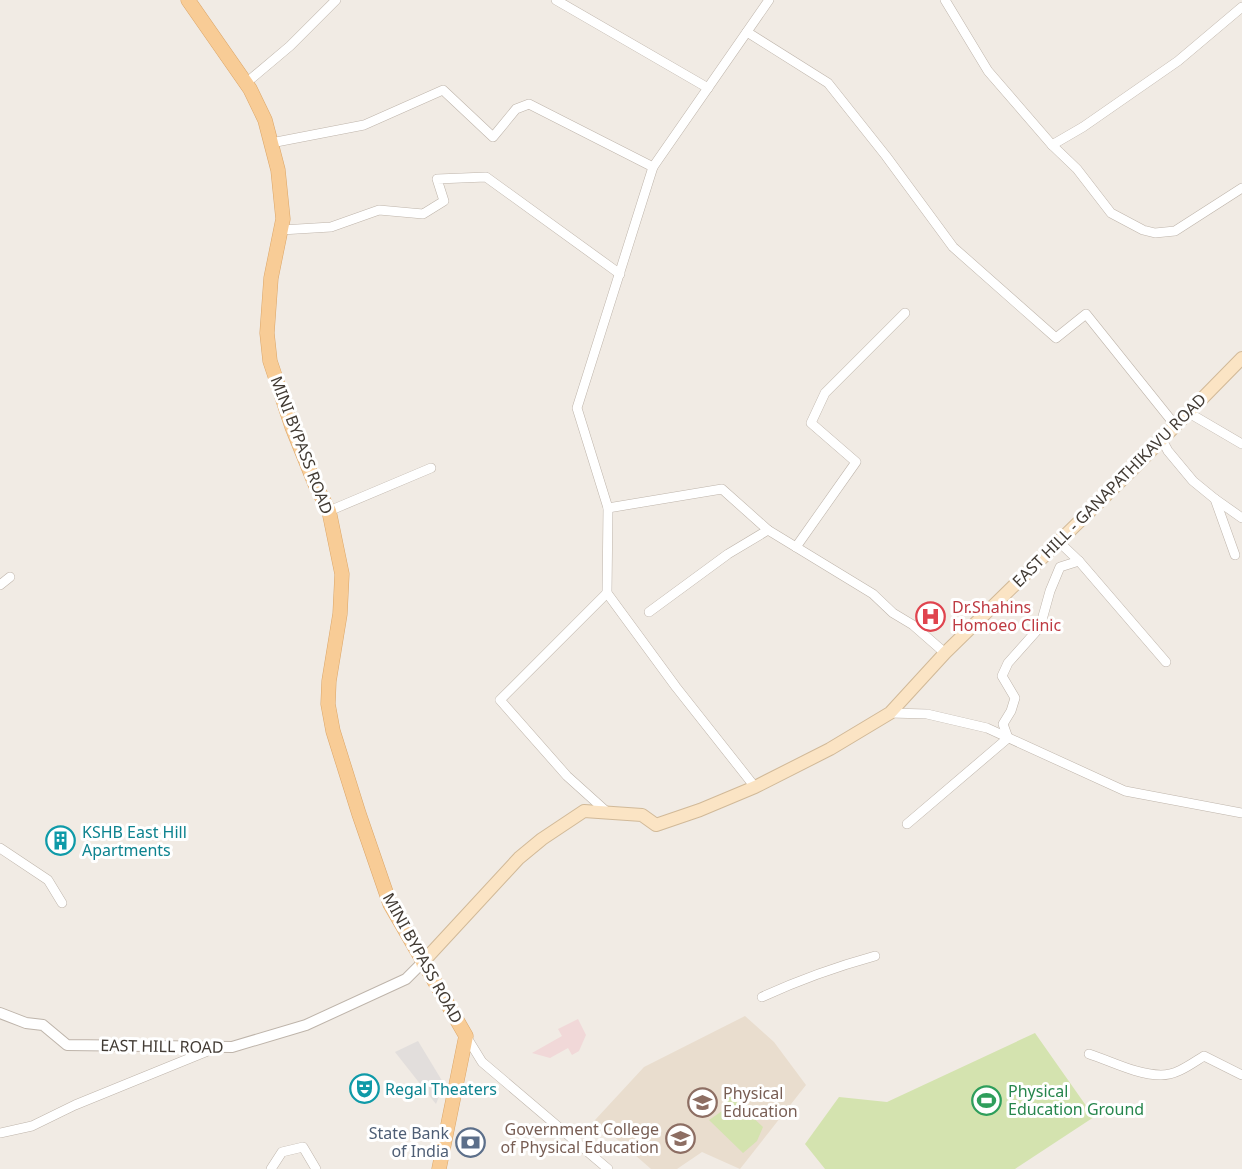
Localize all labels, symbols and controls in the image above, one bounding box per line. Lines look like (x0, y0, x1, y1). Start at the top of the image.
street label: MINI BYPASS ROAD (266, 373, 338, 517)
street label: EAST HILL - GANAPATHIKAVU ROAD (1007, 388, 1211, 592)
place label: Dr.Shahins Homoeo Clinic (952, 596, 1061, 636)
hospital icon: Dr.Shahins Homoeo Clinic (915, 600, 947, 632)
place label: KSHB East Hill Apartments (82, 821, 187, 861)
building icon: KSHB East Hill Apartments (45, 825, 77, 857)
street label: MINI BYPASS ROAD (378, 889, 468, 1027)
street label: EAST HILL ROAD (100, 1034, 224, 1058)
theatre icon: Regal Theaters (348, 1073, 380, 1105)
place label: Regal Theaters (385, 1078, 497, 1100)
place label: Physical Education Ground (1008, 1080, 1144, 1120)
place label: Physical Education (723, 1082, 798, 1122)
sports icon: Physical Education Ground (971, 1084, 1003, 1116)
school or university icon: Physical Education (686, 1086, 718, 1118)
place label: Government College of Physical Education (500, 1118, 659, 1158)
place label: State Bank of India (369, 1122, 449, 1162)
school or university icon: Government College of Physical Education (664, 1122, 696, 1154)
bank icon: State Bank of India (454, 1126, 486, 1158)

